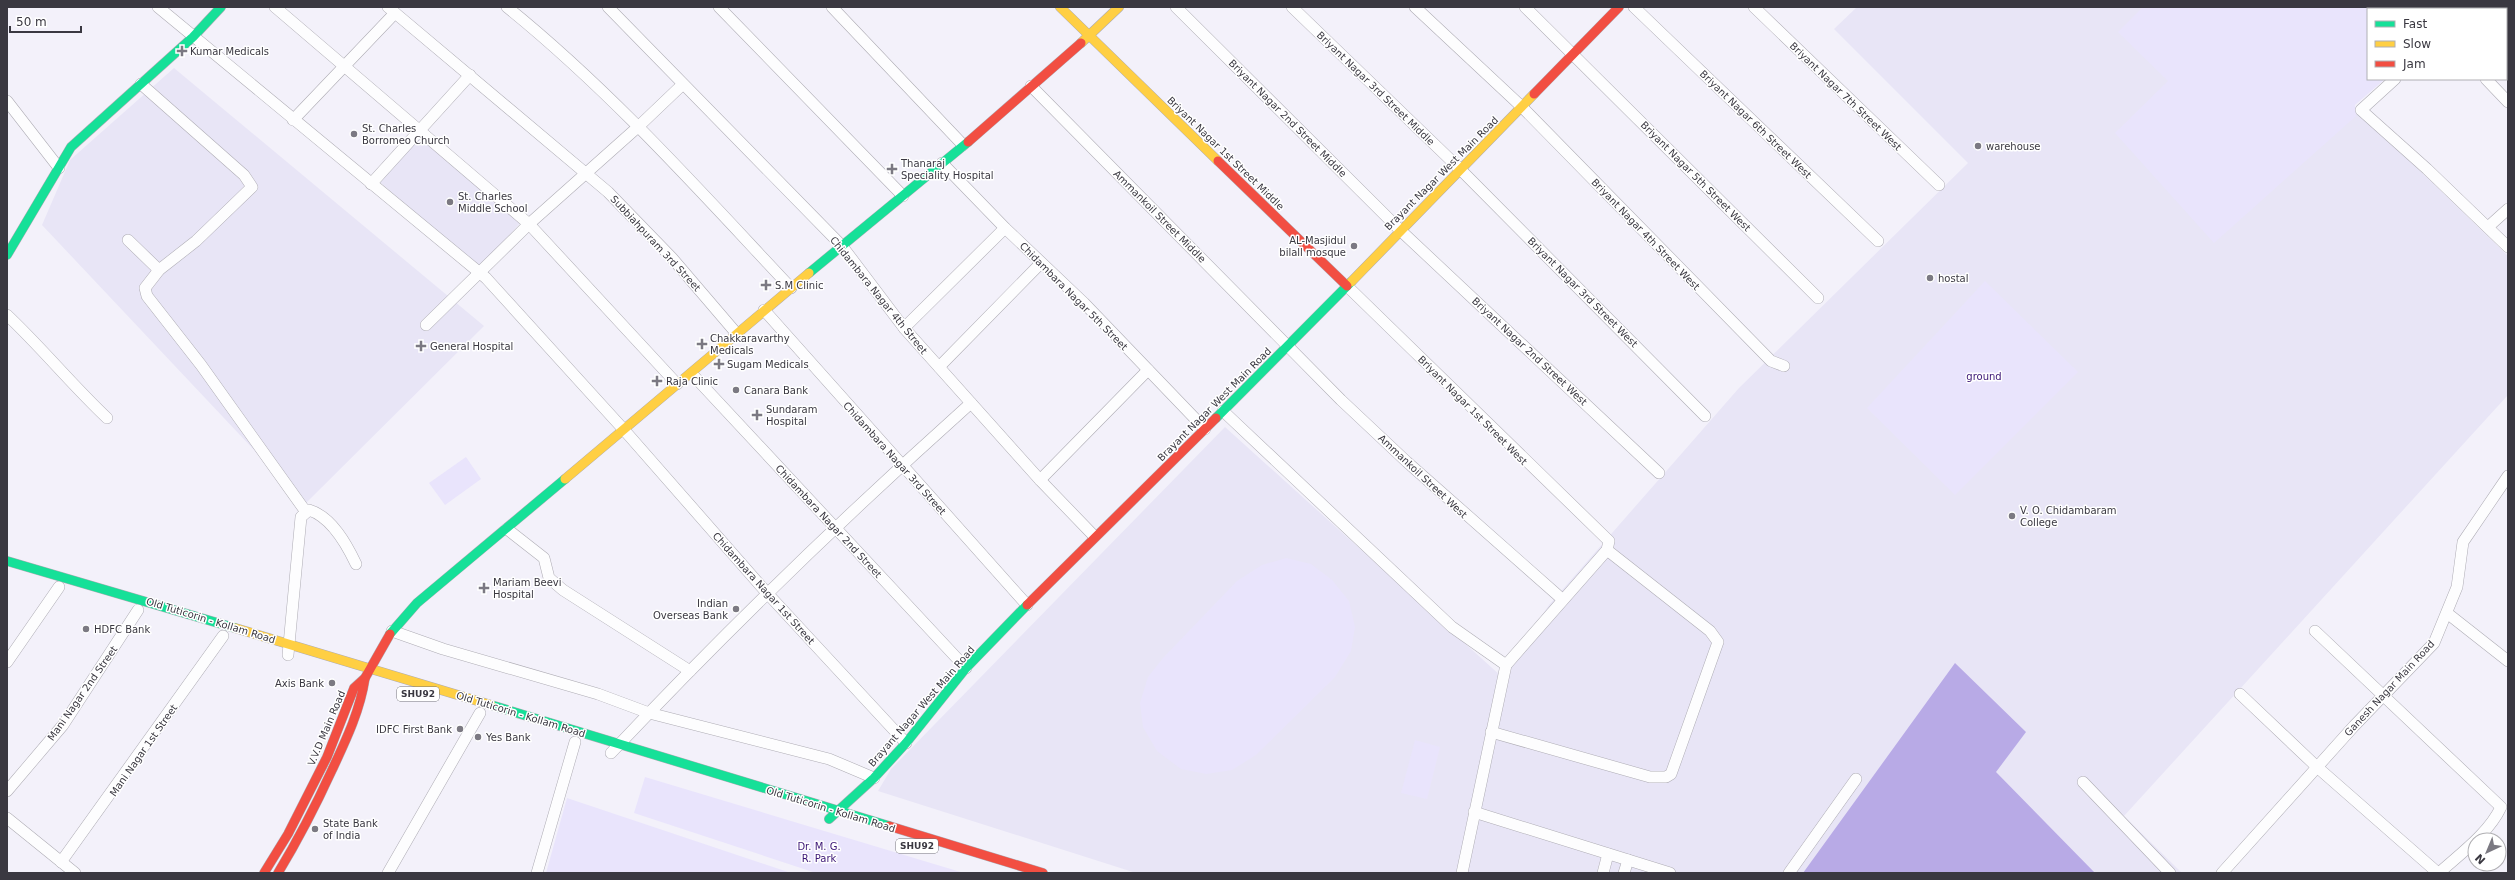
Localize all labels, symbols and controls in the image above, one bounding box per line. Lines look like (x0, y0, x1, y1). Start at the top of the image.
scale bar (10, 8, 81, 34)
legend (2367, 8, 2507, 80)
text: 50 m (16, 15, 47, 29)
text: Fast (2403, 17, 2427, 31)
street label: Briyant Nagar 3rd Street Middle (1315, 29, 1437, 148)
text: Slow (2403, 37, 2431, 51)
street label: Briyant Nagar 7th Street West (1788, 40, 1904, 153)
marker: Kumar Medicals (177, 46, 187, 56)
place label: Kumar Medicals (190, 46, 269, 57)
street label: Briyant Nagar 2nd Street Middle (1227, 57, 1349, 179)
text: Jam (2402, 57, 2426, 71)
street label: Briyant Nagar 6th Street West (1698, 68, 1814, 181)
street label: Briyant Nagar 1st Street Middle (1165, 95, 1286, 212)
street label: Brayant Nagar West Main Road (1382, 114, 1500, 232)
street label: Briyant Nagar 5th Street West (1639, 119, 1753, 234)
place label: St. Charles Borromeo Church (362, 123, 450, 146)
marker: St. Charles Borromeo Church (349, 129, 359, 139)
marker: warehouse (1973, 141, 1983, 151)
place label: warehouse (1986, 141, 2041, 152)
place label: Thanaraj Speciality Hospital (900, 158, 994, 181)
marker: Thanaraj Speciality Hospital (886, 163, 898, 175)
street label: Ammankoil Street Middle (1111, 168, 1208, 265)
street label: Briyant Nagar 4th Street West (1589, 176, 1702, 292)
place label: St. Charles Middle School (458, 191, 527, 214)
street label: Subbiahpuram 3rd Street (608, 193, 703, 293)
marker: St. Charles Middle School (445, 197, 455, 207)
street label: Chidambara Nagar 4th Street (828, 234, 929, 356)
place label: AL-Masjidul bilall mosque (1279, 235, 1346, 258)
street label: Briyant Nagar 3rd Street West (1526, 235, 1640, 350)
street label: Chidambara Nagar 5th Street (1018, 240, 1130, 353)
marker: AL-Masjidul bilall mosque (1349, 241, 1359, 251)
marker: hostal (1925, 273, 1935, 283)
place label: hostal (1938, 273, 1969, 284)
marker: S.M Clinic (760, 279, 772, 291)
place label: S.M Clinic (775, 280, 824, 291)
street label: Briyant Nagar 2nd Street West (1470, 295, 1589, 408)
place label: Chakkaravarthy Medicals (710, 333, 790, 356)
marker: Chakkaravarthy Medicals (697, 339, 707, 349)
marker: General Hospital (415, 340, 427, 352)
place label: General Hospital (430, 341, 513, 352)
street label: Brayant Nagar West Main Road (1155, 345, 1273, 463)
street label: Briyant Nagar 1st Street West (1416, 354, 1529, 467)
marker: Sugam Medicals (714, 359, 724, 369)
place label: Sugam Medicals (727, 359, 809, 370)
park label: ground (1966, 371, 2002, 382)
marker: Raja Clinic (651, 375, 663, 387)
place label: Raja Clinic (666, 376, 718, 387)
marker: Canara Bank (731, 385, 741, 395)
place label: Canara Bank (744, 385, 808, 396)
street label: Chidambara Nagar 3rd Street (841, 400, 948, 517)
place label: Sundaram Hospital (766, 404, 817, 427)
marker: Sundaram Hospital (751, 409, 763, 421)
street label: Ammankoil Street West (1376, 432, 1469, 520)
street label: Chidambara Nagar 2nd Street (773, 463, 884, 580)
place label: V. O. Chidambaram College (2020, 505, 2117, 528)
marker: V. O. Chidambaram College (2007, 511, 2017, 521)
street label: Chidambara Nagar 1st Street (710, 530, 817, 647)
place label: Mariam Beevi Hospital (493, 577, 562, 600)
marker: Mariam Beevi Hospital (478, 582, 490, 594)
street label: Old Tuticorin - Kollam Road (145, 596, 277, 645)
place label: Indian Overseas Bank (653, 598, 728, 621)
marker: Indian Overseas Bank (731, 604, 741, 614)
marker: HDFC Bank (81, 624, 91, 634)
place label: HDFC Bank (94, 624, 150, 635)
street label: Ganesh Nagar Main Road (2342, 638, 2437, 738)
street label: Mani Nagar 2nd Street (45, 644, 119, 743)
street label: Brayant Nagar West Main Road (866, 644, 977, 769)
place label: Axis Bank (275, 678, 324, 689)
marker: Axis Bank (327, 678, 337, 688)
road number: SHU92 (397, 687, 439, 701)
street label: V.V.D Main Road (306, 689, 347, 767)
street label: Old Tuticorin - Kollam Road (455, 690, 587, 739)
street label: Mani Nagar 1st Street (108, 702, 179, 798)
place label: IDFC First Bank (376, 724, 452, 735)
marker: IDFC First Bank (455, 724, 465, 734)
marker: Yes Bank (473, 732, 483, 742)
place label: Yes Bank (485, 732, 531, 743)
street label: Old Tuticorin - Kollam Road (765, 785, 897, 834)
place label: State Bank of India (323, 818, 378, 841)
marker: State Bank of India (310, 824, 320, 834)
north arrow (2467, 832, 2507, 872)
road number: SHU92 (896, 839, 938, 853)
park label: Dr. M. G. R. Park (797, 841, 841, 864)
text: N (2473, 851, 2488, 867)

